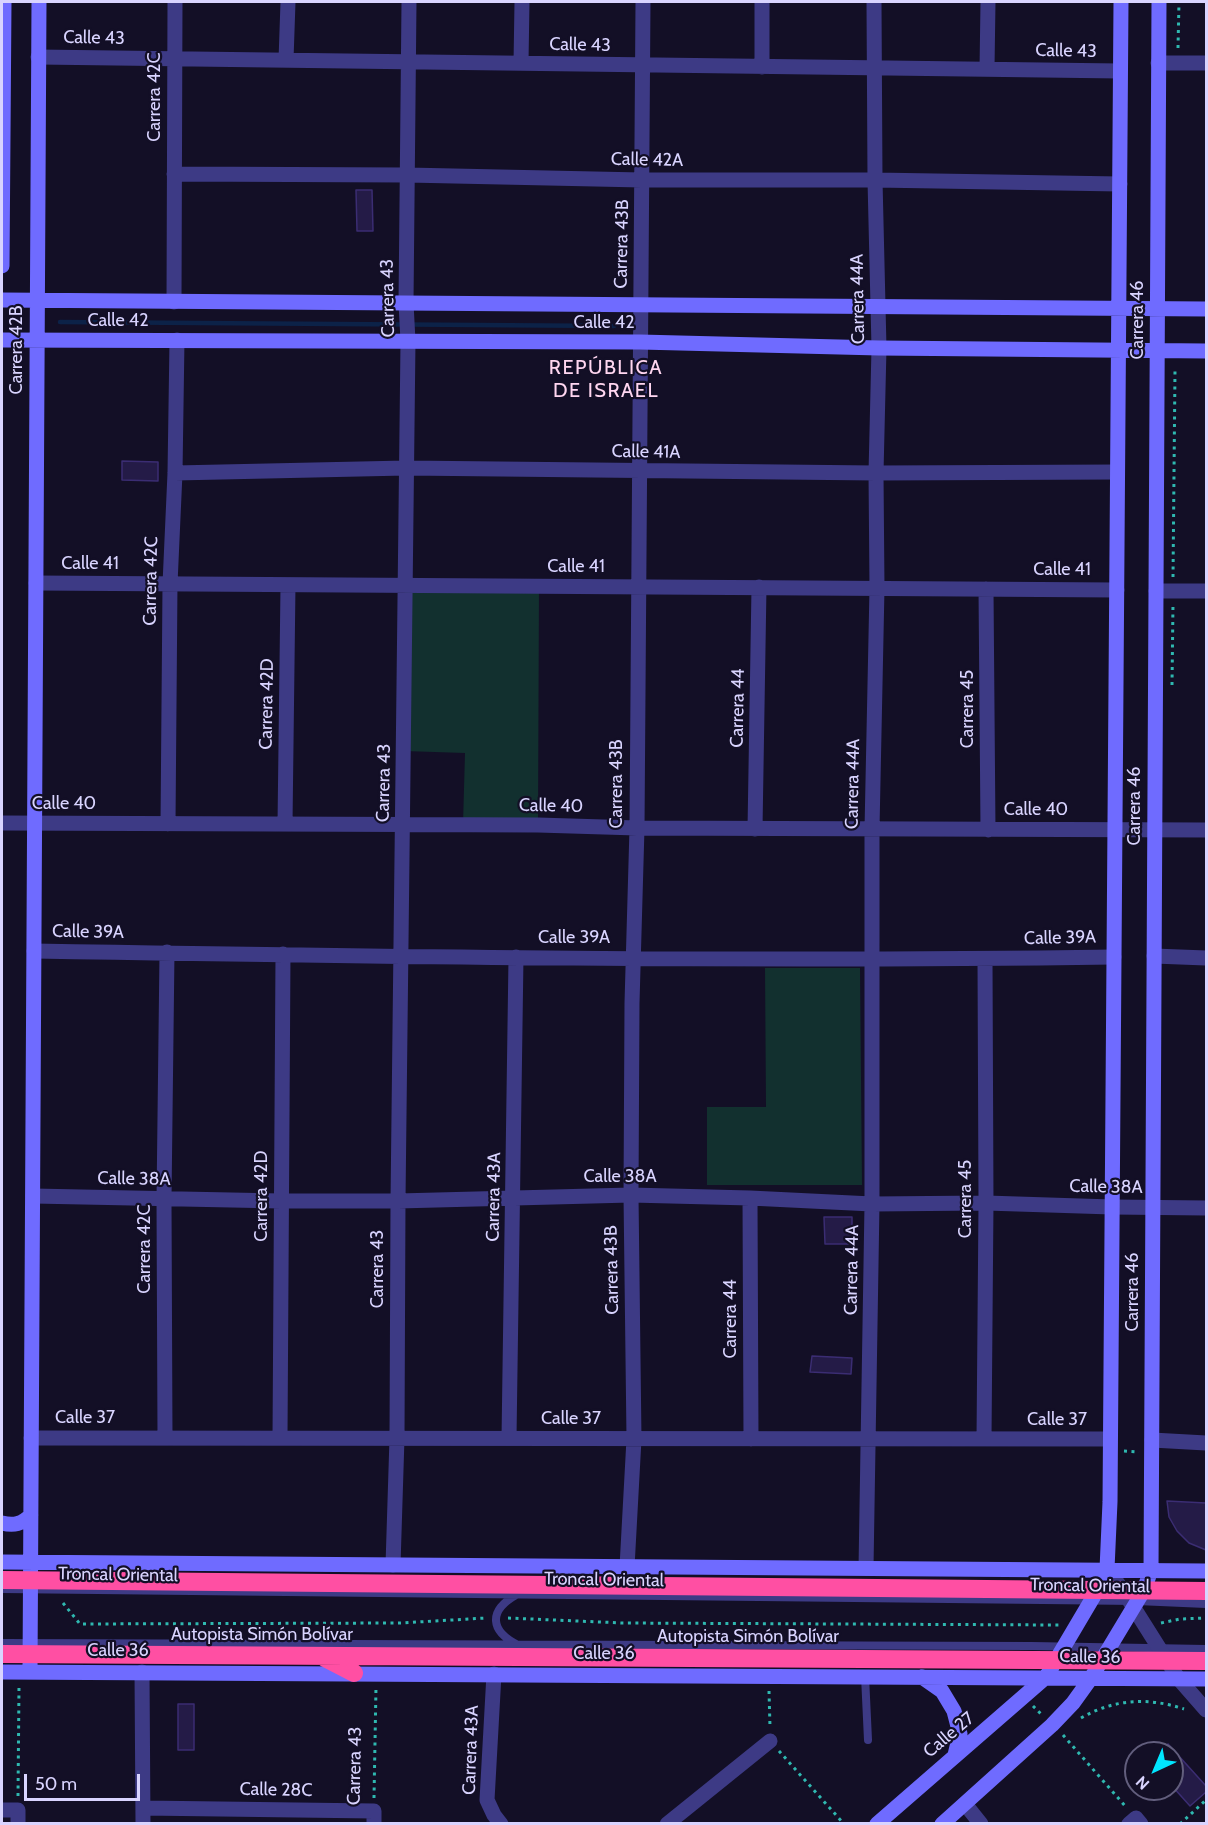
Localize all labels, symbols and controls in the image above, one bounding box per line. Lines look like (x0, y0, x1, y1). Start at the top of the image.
street label: Calle 43 (63, 27, 125, 49)
street label: Calle 43 (549, 34, 611, 56)
street label: Calle 43 (1035, 40, 1097, 62)
street label: Carrera 42C (144, 52, 166, 142)
street label: Calle 42A (611, 149, 683, 171)
street label: Carrera 43B (610, 199, 634, 289)
street label: Carrera 44A (846, 254, 870, 344)
street label: Carrera 43 (377, 259, 399, 337)
street label: Carrera 46 (1127, 281, 1149, 359)
street label: Carrera 42B (6, 306, 28, 394)
street label: Calle 42 (87, 310, 149, 332)
street label: Calle 42 (573, 312, 635, 334)
district label: REPÚBLICA DE ISRAEL (549, 356, 663, 403)
street label: Calle 41A (611, 441, 681, 463)
street label: Carrera 42C (139, 536, 163, 626)
street label: Calle 41 (61, 553, 119, 575)
street label: Calle 41 (547, 556, 605, 578)
street label: Calle 41 (1033, 559, 1091, 581)
street label: Carrera 42D (255, 658, 279, 750)
street label: Carrera 44 (727, 668, 749, 748)
street label: Carrera 45 (957, 670, 979, 748)
street label: Carrera 43B (606, 739, 628, 829)
street label: Carrera 44A (841, 739, 865, 829)
street label: Carrera 43 (373, 744, 395, 822)
street label: Carrera 46 (1124, 767, 1146, 845)
street label: Calle 40 (32, 793, 96, 815)
street label: Calle 40 (519, 795, 583, 817)
street label: Calle 40 (1004, 799, 1068, 821)
street label: Calle 39A (52, 921, 124, 943)
street label: Calle 39A (538, 927, 610, 949)
street label: Calle 39A (1024, 927, 1096, 949)
street label: Carrera 42D (251, 1150, 273, 1242)
street label: Carrera 43A (482, 1152, 506, 1242)
street label: Carrera 45 (955, 1160, 977, 1238)
street label: Calle 38A (583, 1166, 657, 1188)
street label: Calle 38A (97, 1168, 171, 1190)
street label: Calle 38A (1069, 1176, 1143, 1198)
street label: Carrera 42C (134, 1204, 156, 1294)
street label: Carrera 43B (600, 1225, 624, 1315)
street label: Carrera 44A (840, 1225, 864, 1315)
street label: Carrera 43 (367, 1230, 389, 1308)
street label: Carrera 46 (1122, 1253, 1144, 1331)
street label: Carrera 44 (720, 1279, 742, 1359)
street label: Calle 37 (55, 1407, 115, 1429)
street label: Calle 37 (541, 1408, 601, 1430)
street label: Calle 37 (1027, 1409, 1087, 1431)
street label: Troncal Oriental (58, 1563, 178, 1587)
street label: Troncal Oriental (544, 1568, 664, 1592)
street label: Troncal Oriental (1030, 1574, 1150, 1598)
street label: Autopista Simón Bolívar (171, 1624, 353, 1646)
street label: Autopista Simón Bolívar (657, 1626, 839, 1648)
street label: Calle 36 (87, 1640, 149, 1662)
street label: Calle 36 (573, 1643, 635, 1665)
street label: Calle 36 (1059, 1646, 1121, 1668)
street label: Carrera 43A (459, 1705, 483, 1795)
street label: Calle 27 (919, 1707, 979, 1763)
street label: Carrera 43 (344, 1727, 366, 1805)
north arrow (1124, 1741, 1184, 1801)
scale bar (27, 1762, 142, 1800)
text: N (1132, 1772, 1153, 1794)
text: 50 m (35, 1773, 77, 1795)
street label: Calle 28C (239, 1779, 313, 1801)

